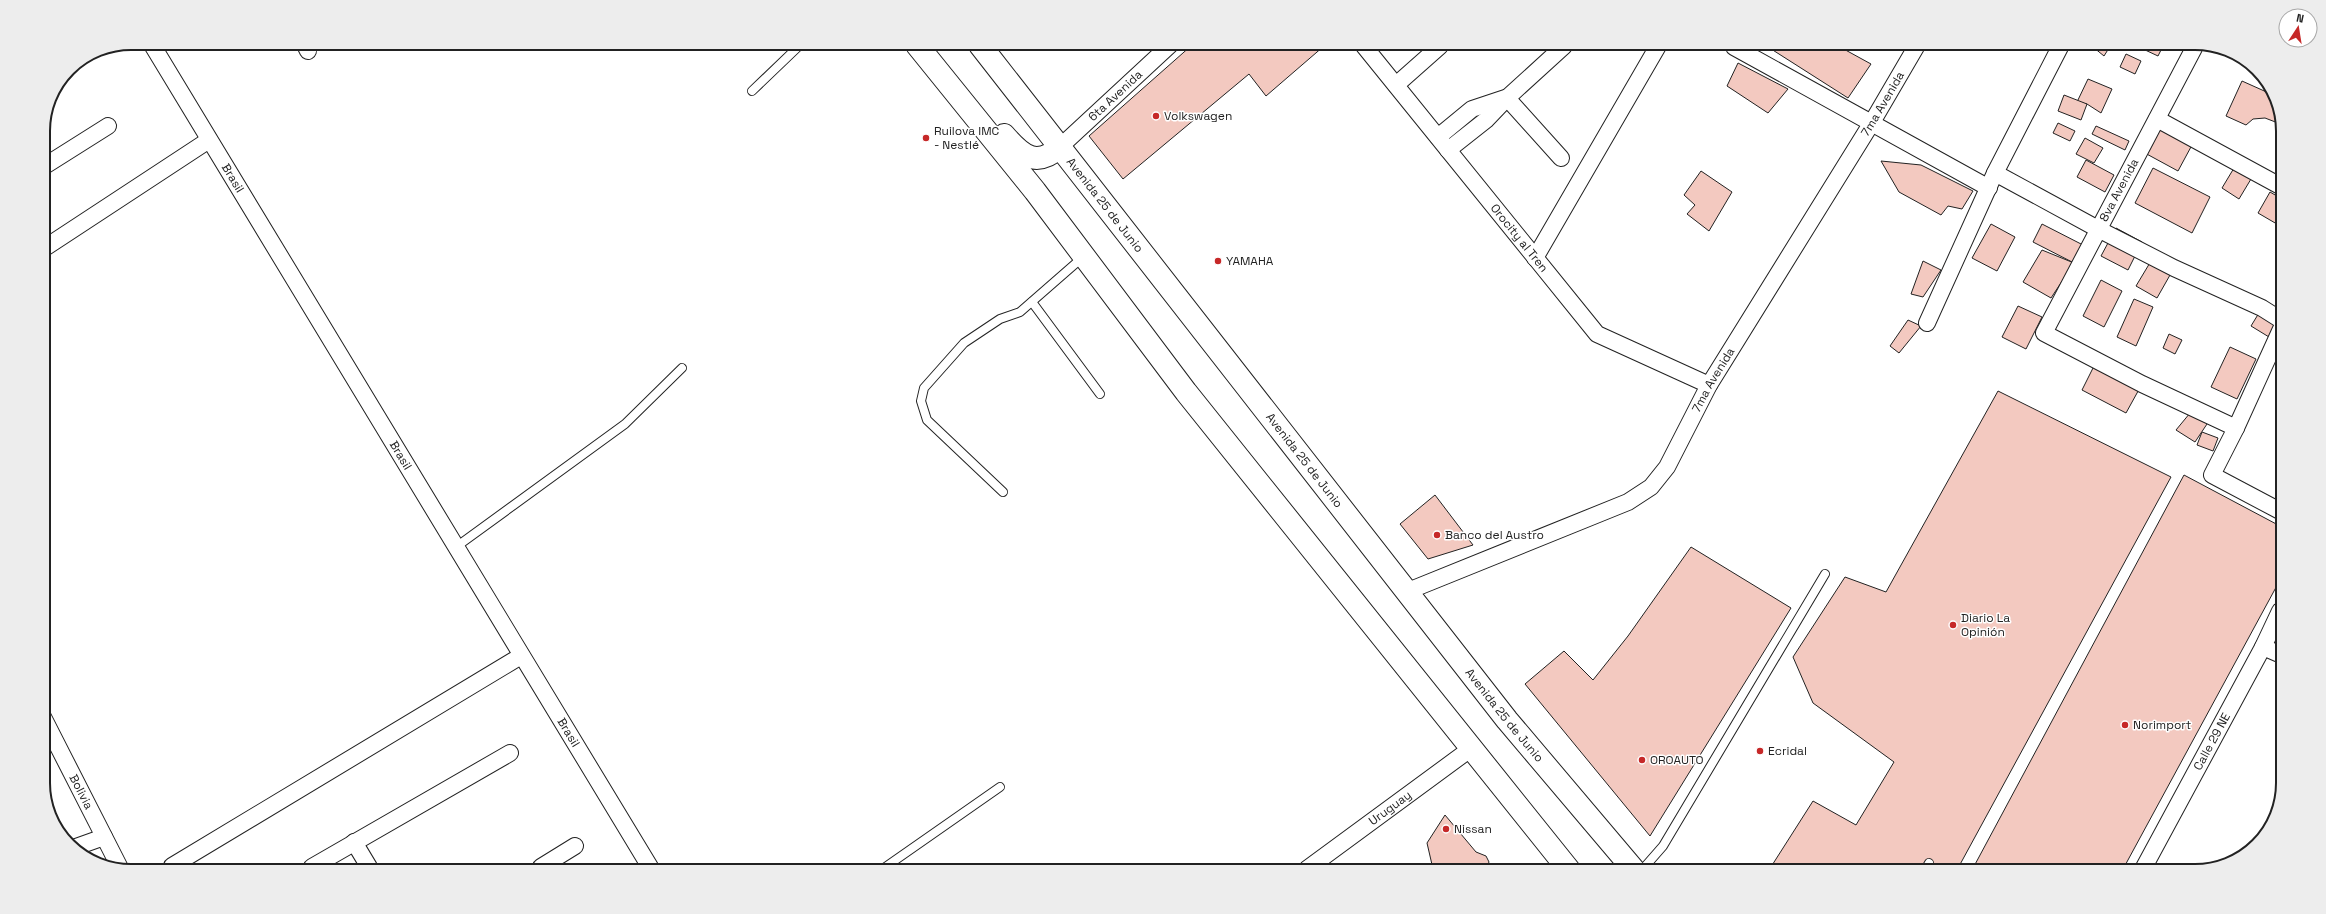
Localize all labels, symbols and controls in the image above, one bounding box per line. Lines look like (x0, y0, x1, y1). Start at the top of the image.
north arrow (2278, 8, 2318, 48)
text: N (2295, 11, 2305, 26)
street label: 6ta Avenida (1085, 67, 1146, 125)
street label: 7ma Avenida (1857, 68, 1908, 139)
place label: Volkswagen (1164, 108, 1232, 124)
marker: Volkswagen (1151, 111, 1161, 121)
place label: Ruilova IMC - Nestlé (934, 123, 1000, 153)
marker: Ruilova IMC - Nestlé (921, 133, 931, 143)
street label: Avenida 25 de Junio (1063, 154, 1147, 256)
street label: 8va Avenida (2096, 156, 2142, 224)
street label: Brasil (218, 161, 248, 196)
street label: Orocity al Tren (1487, 201, 1552, 276)
place label: YAMAHA (1226, 253, 1274, 269)
marker: YAMAHA (1213, 256, 1223, 266)
street label: 7ma Avenida (1688, 344, 1738, 415)
street label: Avenida 25 de Junio (1262, 410, 1346, 511)
street label: Brasil (386, 438, 416, 473)
place label: Banco del Austro (1445, 527, 1544, 543)
marker: Banco del Austro (1432, 530, 1442, 540)
place label: Diario La Opinión (1961, 610, 2010, 640)
marker: Diario La Opinión (1948, 620, 1958, 630)
street label: Avenida 25 de Junio (1462, 665, 1547, 765)
street label: Calle 29 NE (2190, 710, 2234, 773)
street label: Brasil (554, 715, 583, 750)
place label: Norimport (2133, 717, 2191, 733)
marker: Norimport (2120, 720, 2130, 730)
place label: Ecridal (1768, 743, 1807, 759)
marker: Ecridal (1755, 746, 1765, 756)
place label: OROAUTO (1650, 752, 1704, 768)
marker: OROAUTO (1637, 755, 1647, 765)
street label: Bolivia (66, 771, 97, 812)
street label: Uruguay (1365, 787, 1415, 829)
place label: Nissan (1454, 821, 1492, 837)
marker: Nissan (1441, 824, 1451, 834)

